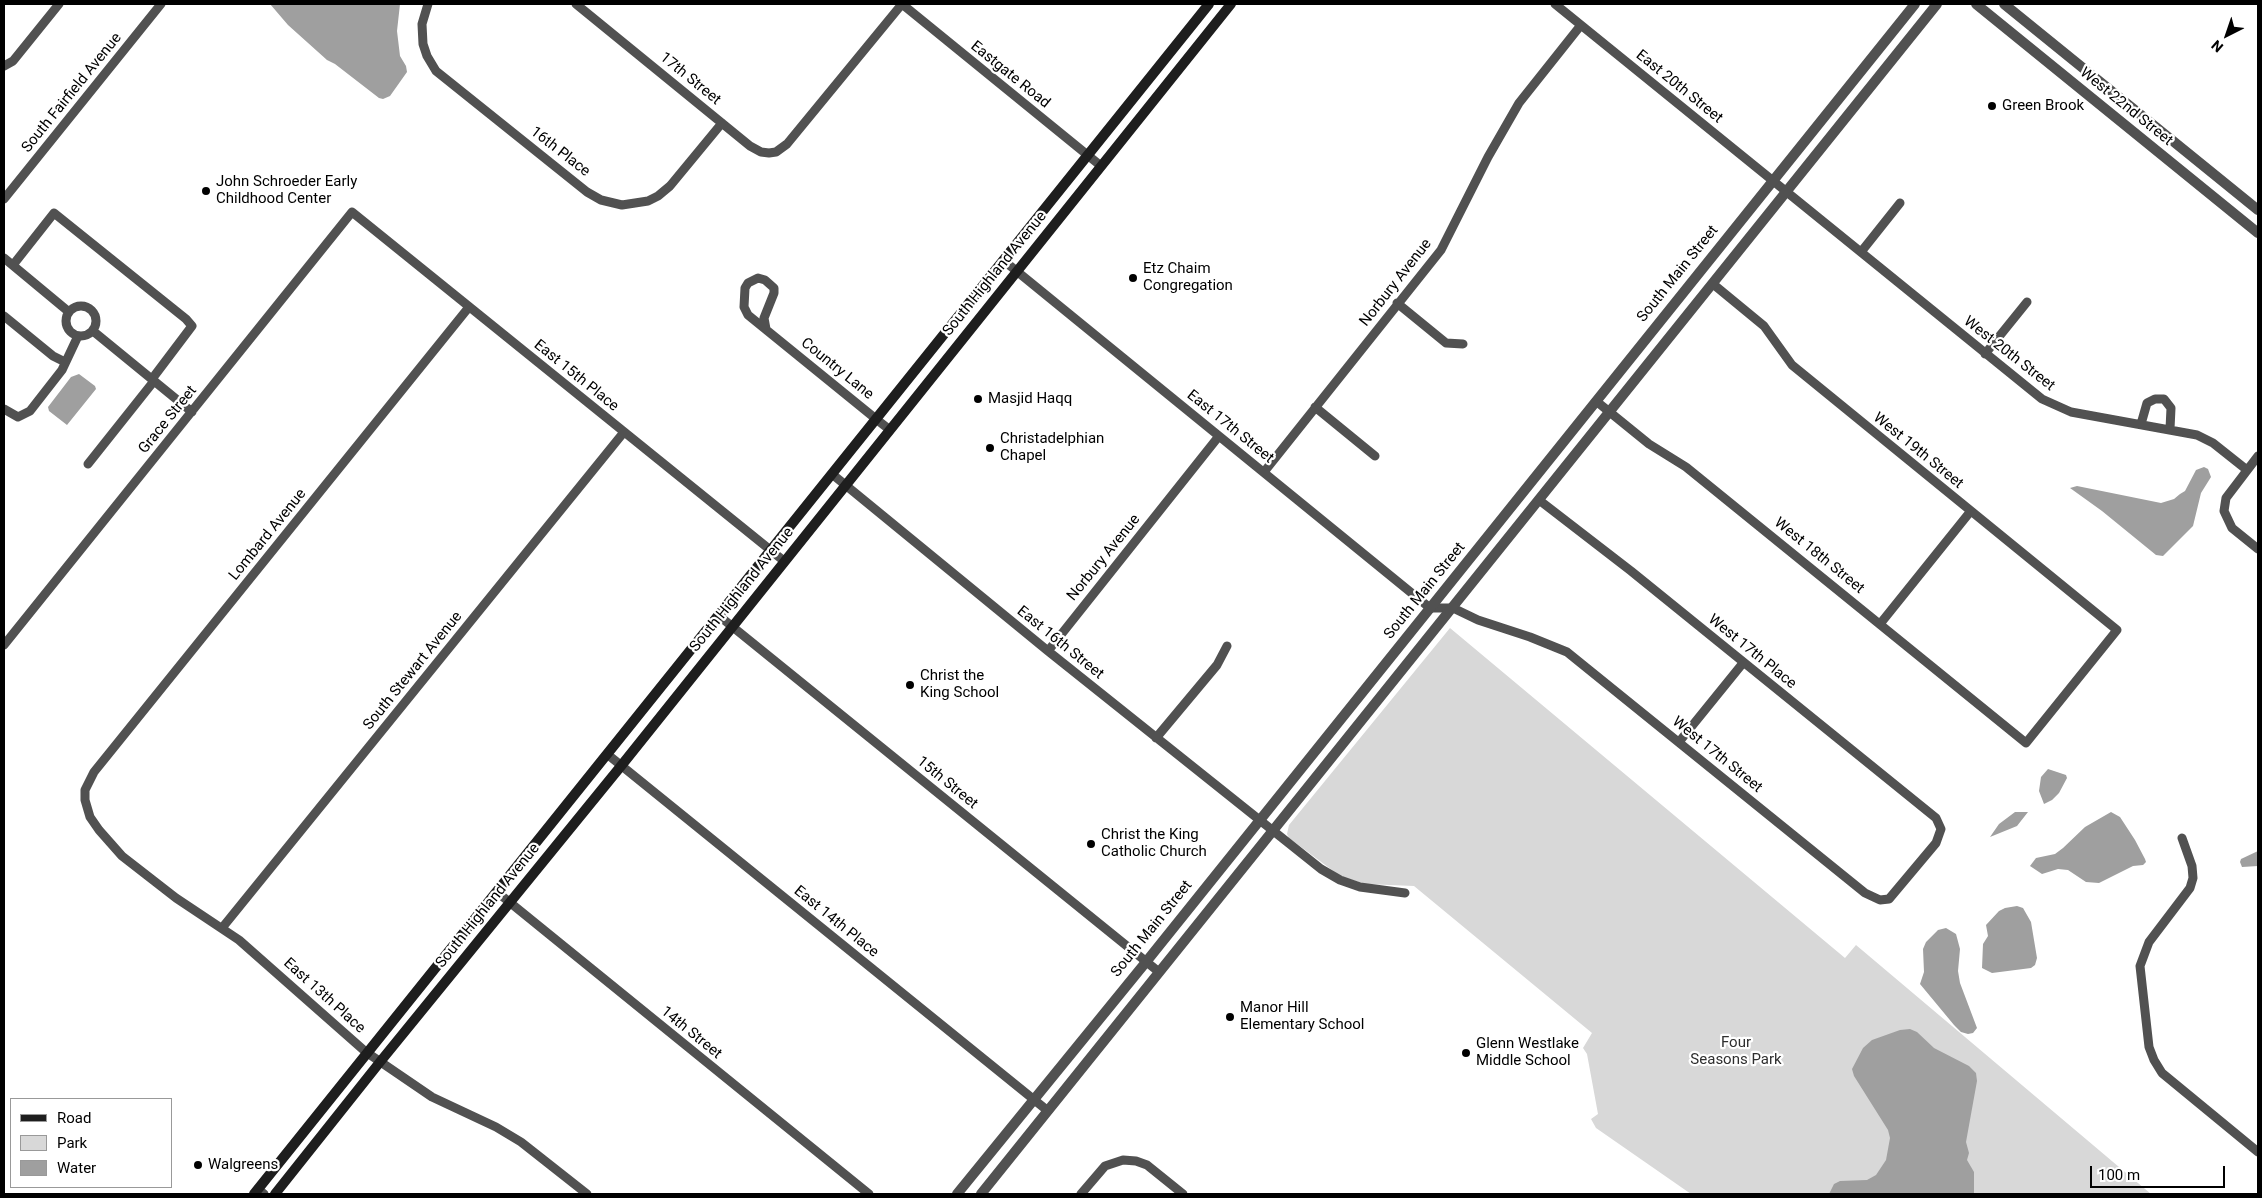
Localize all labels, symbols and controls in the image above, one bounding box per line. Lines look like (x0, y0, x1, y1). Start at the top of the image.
north arrow (2202, 10, 2252, 60)
street label: South Fairfield Avenue (18, 30, 126, 156)
text: N (2208, 37, 2226, 56)
street label: Eastgate Road (967, 38, 1053, 112)
street label: East 20th Street (1632, 47, 1726, 127)
street label: 17th Street (656, 49, 724, 109)
street label: West 22nd Street (2076, 64, 2176, 150)
place label: Green Brook (2002, 97, 2084, 115)
marker: Green Brook (1986, 100, 1998, 112)
street label: 16th Place (527, 123, 593, 181)
place label: John Schroeder Early Childhood Center (216, 173, 357, 208)
marker: John Schroeder Early Childhood Center (200, 185, 212, 197)
street label: South Highland Avenue (939, 208, 1051, 340)
street label: South Main Street (1634, 222, 1722, 326)
street label: Norbury Avenue (1356, 236, 1436, 330)
place label: Etz Chaim Congregation (1143, 260, 1233, 295)
marker: Etz Chaim Congregation (1127, 272, 1139, 284)
street label: West 20th Street (1960, 313, 2058, 395)
street label: Country Lane (797, 334, 877, 404)
street label: East 15th Place (530, 336, 622, 416)
street label: Grace Street (135, 382, 201, 458)
street label: East 17th Street (1183, 387, 1277, 467)
place label: Masjid Haqq (988, 390, 1072, 408)
marker: Masjid Haqq (972, 393, 984, 405)
street label: West 19th Street (1869, 409, 1967, 493)
place label: Christadelphian Chapel (1000, 430, 1104, 465)
marker: Christadelphian Chapel (984, 442, 996, 454)
street label: Lombard Avenue (226, 486, 310, 584)
street label: Norbury Avenue (1064, 511, 1144, 605)
street label: West 18th Street (1770, 514, 1868, 598)
street label: South Highland Avenue (686, 524, 798, 656)
street label: South Main Street (1381, 539, 1469, 643)
street label: East 16th Street (1013, 603, 1107, 683)
street label: South Stewart Avenue (360, 608, 466, 734)
street label: West 17th Place (1704, 611, 1800, 693)
place label: Christ the King School (920, 667, 999, 702)
marker: Christ the King School (904, 679, 916, 691)
street label: West 17th Street (1668, 713, 1766, 797)
street label: 15th Street (913, 753, 981, 813)
place label: Christ the King Catholic Church (1101, 826, 1207, 861)
marker: Christ the King Catholic Church (1085, 838, 1097, 850)
street label: South Highland Avenue (432, 840, 544, 972)
street label: South Main Street (1108, 877, 1196, 981)
street label: East 14th Place (790, 882, 882, 962)
street label: East 13th Place (279, 955, 369, 1037)
place label: Manor Hill Elementary School (1240, 999, 1364, 1034)
street label: 14th Street (657, 1003, 725, 1063)
marker: Manor Hill Elementary School (1224, 1011, 1236, 1023)
park label: Four Seasons Park (1690, 1034, 1782, 1069)
place label: Glenn Westlake Middle School (1476, 1035, 1579, 1070)
marker: Glenn Westlake Middle School (1460, 1047, 1472, 1059)
legend (10, 1098, 172, 1188)
text: Road (57, 1109, 91, 1127)
text: Park (57, 1134, 87, 1152)
place label: Walgreens (208, 1156, 278, 1174)
scale bar (2092, 1156, 2227, 1188)
text: Water (57, 1159, 96, 1177)
marker: Walgreens (192, 1159, 204, 1171)
text: 100 m (2098, 1166, 2140, 1184)

